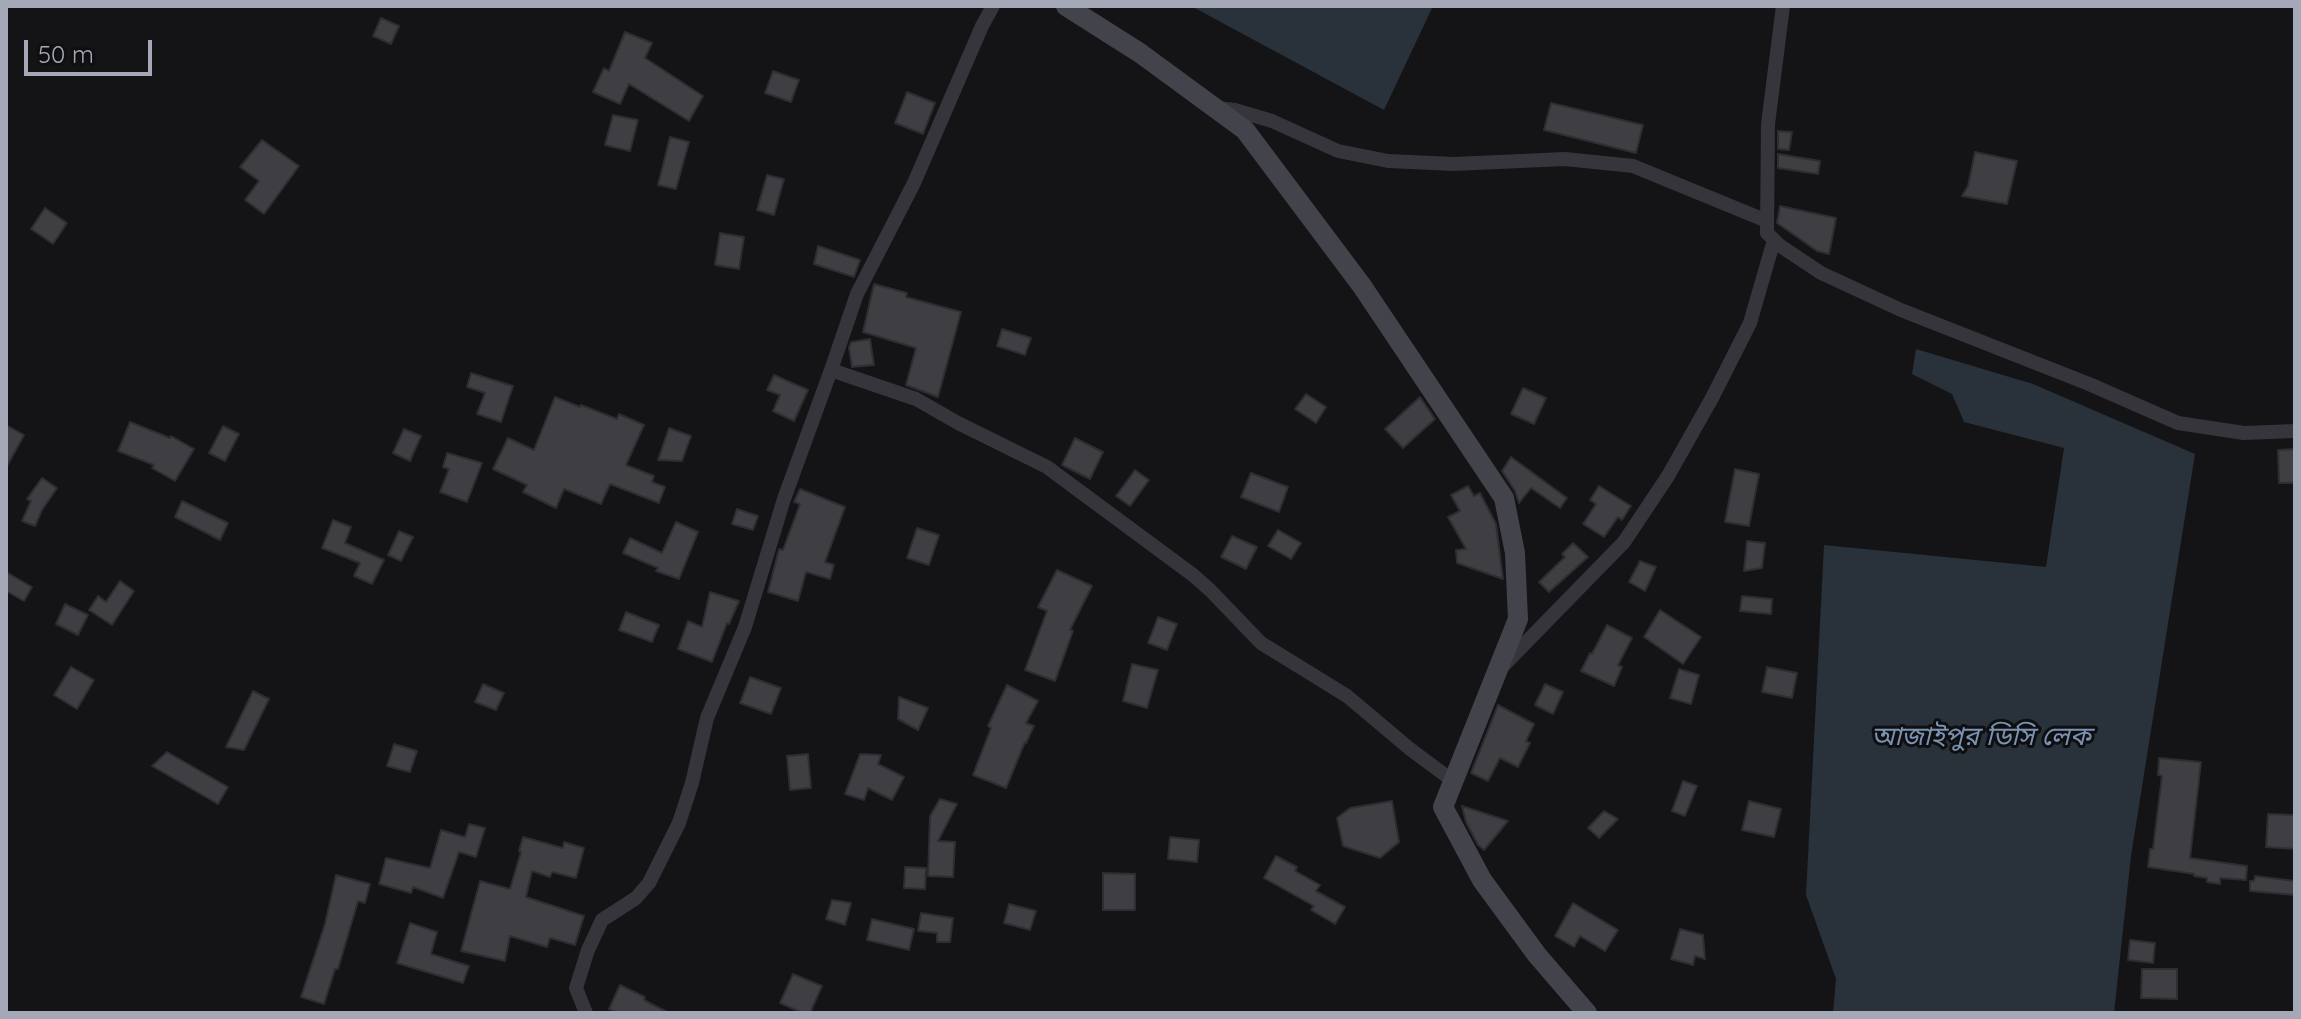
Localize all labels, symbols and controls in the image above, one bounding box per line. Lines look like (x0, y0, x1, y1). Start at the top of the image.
scale bar (28, 24, 156, 74)
text: 50 m (38, 39, 94, 69)
water label: আজাইপুর ডিসি লেক (1871, 721, 2091, 753)

